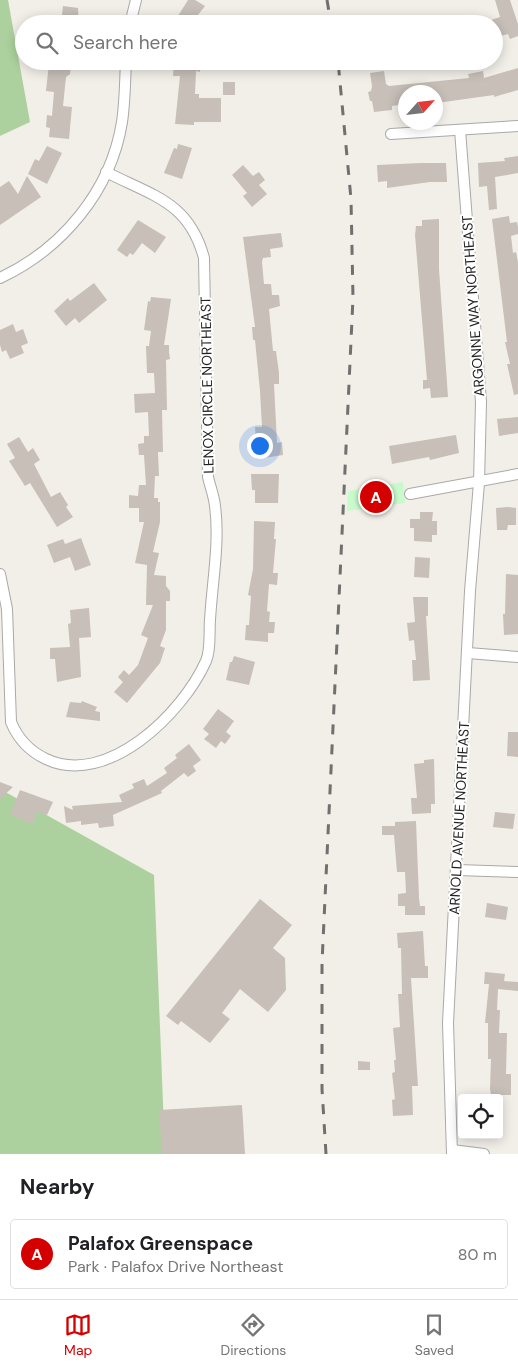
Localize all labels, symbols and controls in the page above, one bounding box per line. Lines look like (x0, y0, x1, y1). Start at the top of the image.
search box (15, 15, 503, 70)
icon: search (33, 29, 61, 57)
text: Search here (73, 30, 178, 55)
north arrow (398, 85, 443, 130)
street label: ARGONNE WAY NORTHEAST (458, 215, 488, 397)
street label: LENOX CIRCLE NORTHEAST (196, 296, 218, 474)
your location (247, 433, 273, 459)
pin: A (360, 478, 392, 516)
street label: ARNOLD AVENUE NORTHEAST (445, 721, 473, 915)
map controls (458, 1094, 503, 1139)
button: locate (458, 1094, 503, 1139)
text: Nearby (20, 1173, 94, 1201)
text: Palafox Greenspace (68, 1231, 253, 1256)
text: A (31, 1244, 43, 1265)
text: 80 m (458, 1244, 497, 1265)
text: Park · Palafox Drive Northeast (68, 1256, 283, 1277)
tab: Map (64, 1311, 92, 1359)
tab: Directions (221, 1311, 286, 1359)
tab: Saved (415, 1311, 454, 1359)

